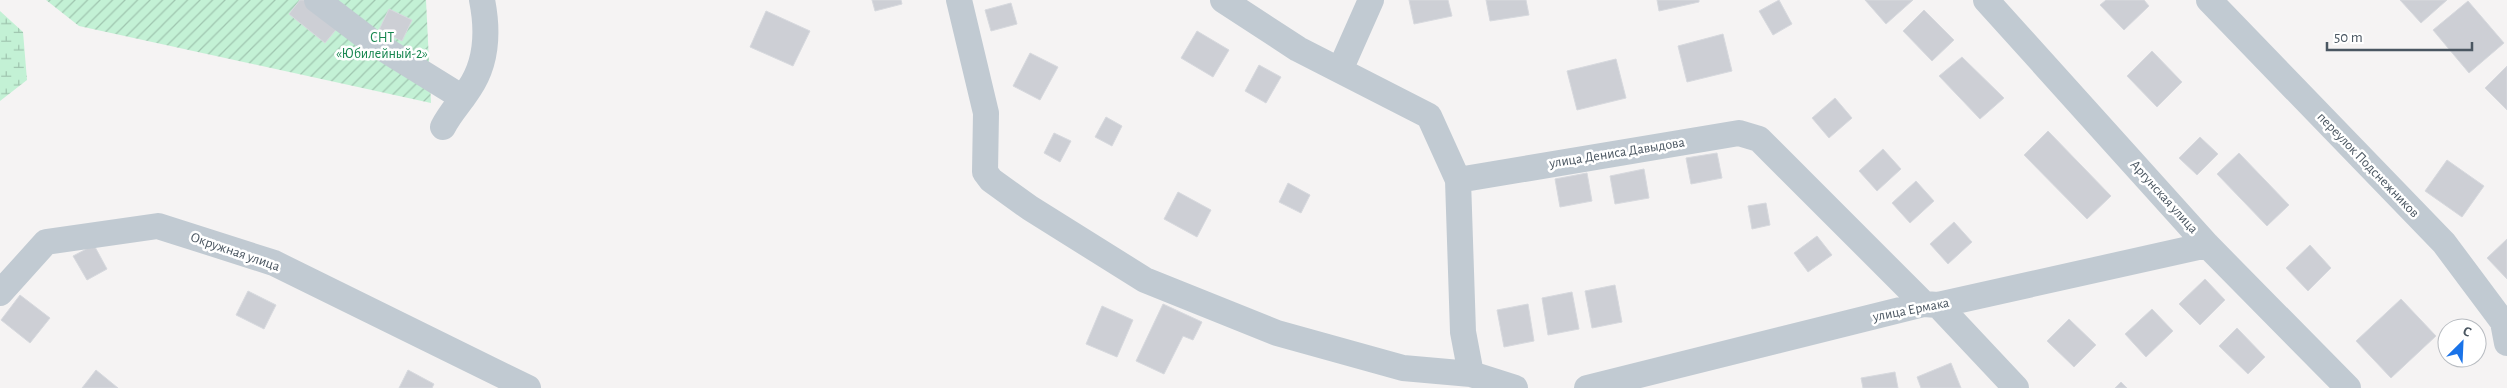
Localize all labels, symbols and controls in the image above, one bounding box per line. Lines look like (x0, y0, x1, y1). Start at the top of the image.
scale bar (2327, 20, 2472, 52)
text: 50 m (2334, 30, 2363, 45)
park label: СНТ «Юбилейный-2» (336, 31, 428, 61)
street label: переулок Подснежников (2314, 110, 2422, 220)
street label: улица Дениса Давыдова (1547, 135, 1686, 171)
street label: Аргунская улица (2128, 158, 2201, 237)
street label: Окружная улица (188, 230, 282, 274)
street label: улица Ермака (1871, 296, 1951, 324)
north arrow (2437, 318, 2487, 368)
text: С (2460, 324, 2473, 340)

